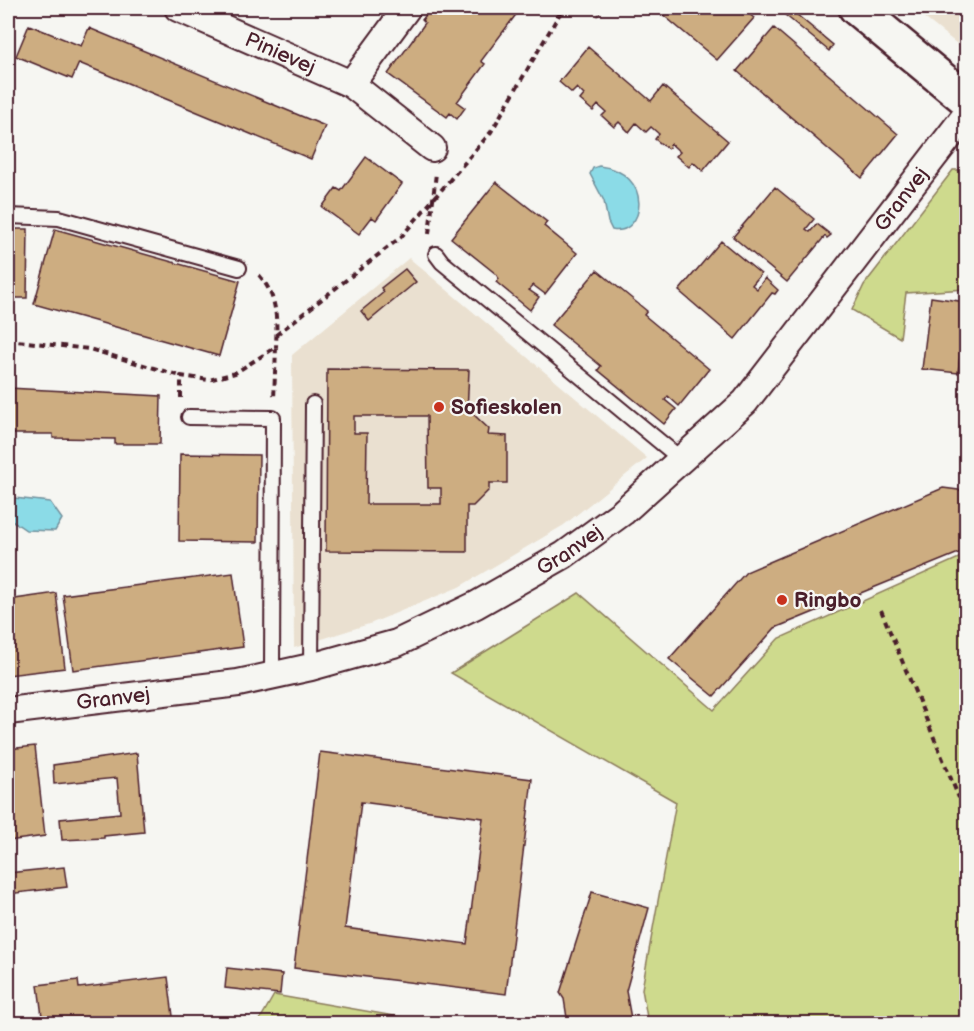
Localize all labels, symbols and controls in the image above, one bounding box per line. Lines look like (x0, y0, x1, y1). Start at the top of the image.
street label: Pinievej (241, 27, 320, 79)
street label: Granvej (869, 162, 934, 236)
place label: Sofieskolen (451, 395, 562, 420)
marker: Sofieskolen (432, 400, 446, 414)
street label: Granvej (532, 519, 607, 580)
place label: Ringbo (794, 588, 862, 613)
marker: Ringbo (775, 593, 789, 607)
street label: Granvej (75, 681, 151, 715)

